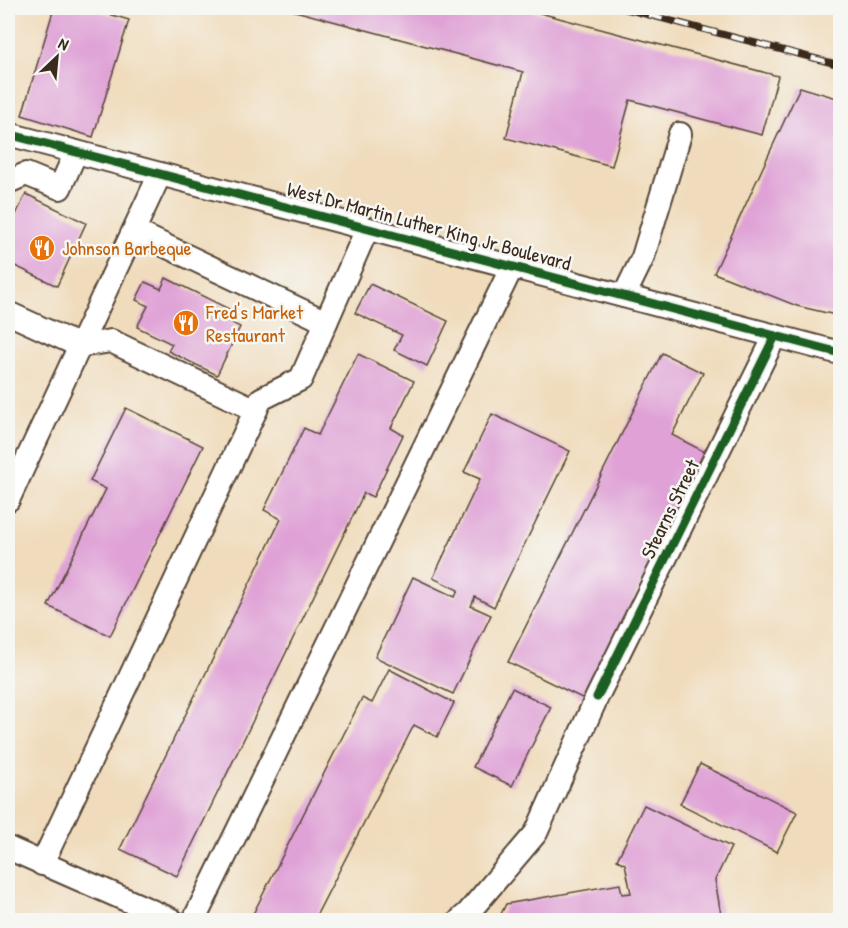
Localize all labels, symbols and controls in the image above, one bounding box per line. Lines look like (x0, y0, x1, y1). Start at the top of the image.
north arrow (27, 27, 87, 87)
text: N (55, 32, 73, 55)
street label: West Dr Martin Luther King Jr Boulevard (284, 175, 574, 276)
restaurant icon: Johnson Barbeque (27, 233, 57, 263)
place label: Johnson Barbeque (62, 234, 191, 261)
place label: Fred's Market Restaurant (205, 298, 304, 348)
restaurant icon: Fred's Market Restaurant (171, 308, 201, 338)
street label: Stearns Street (634, 454, 706, 563)

